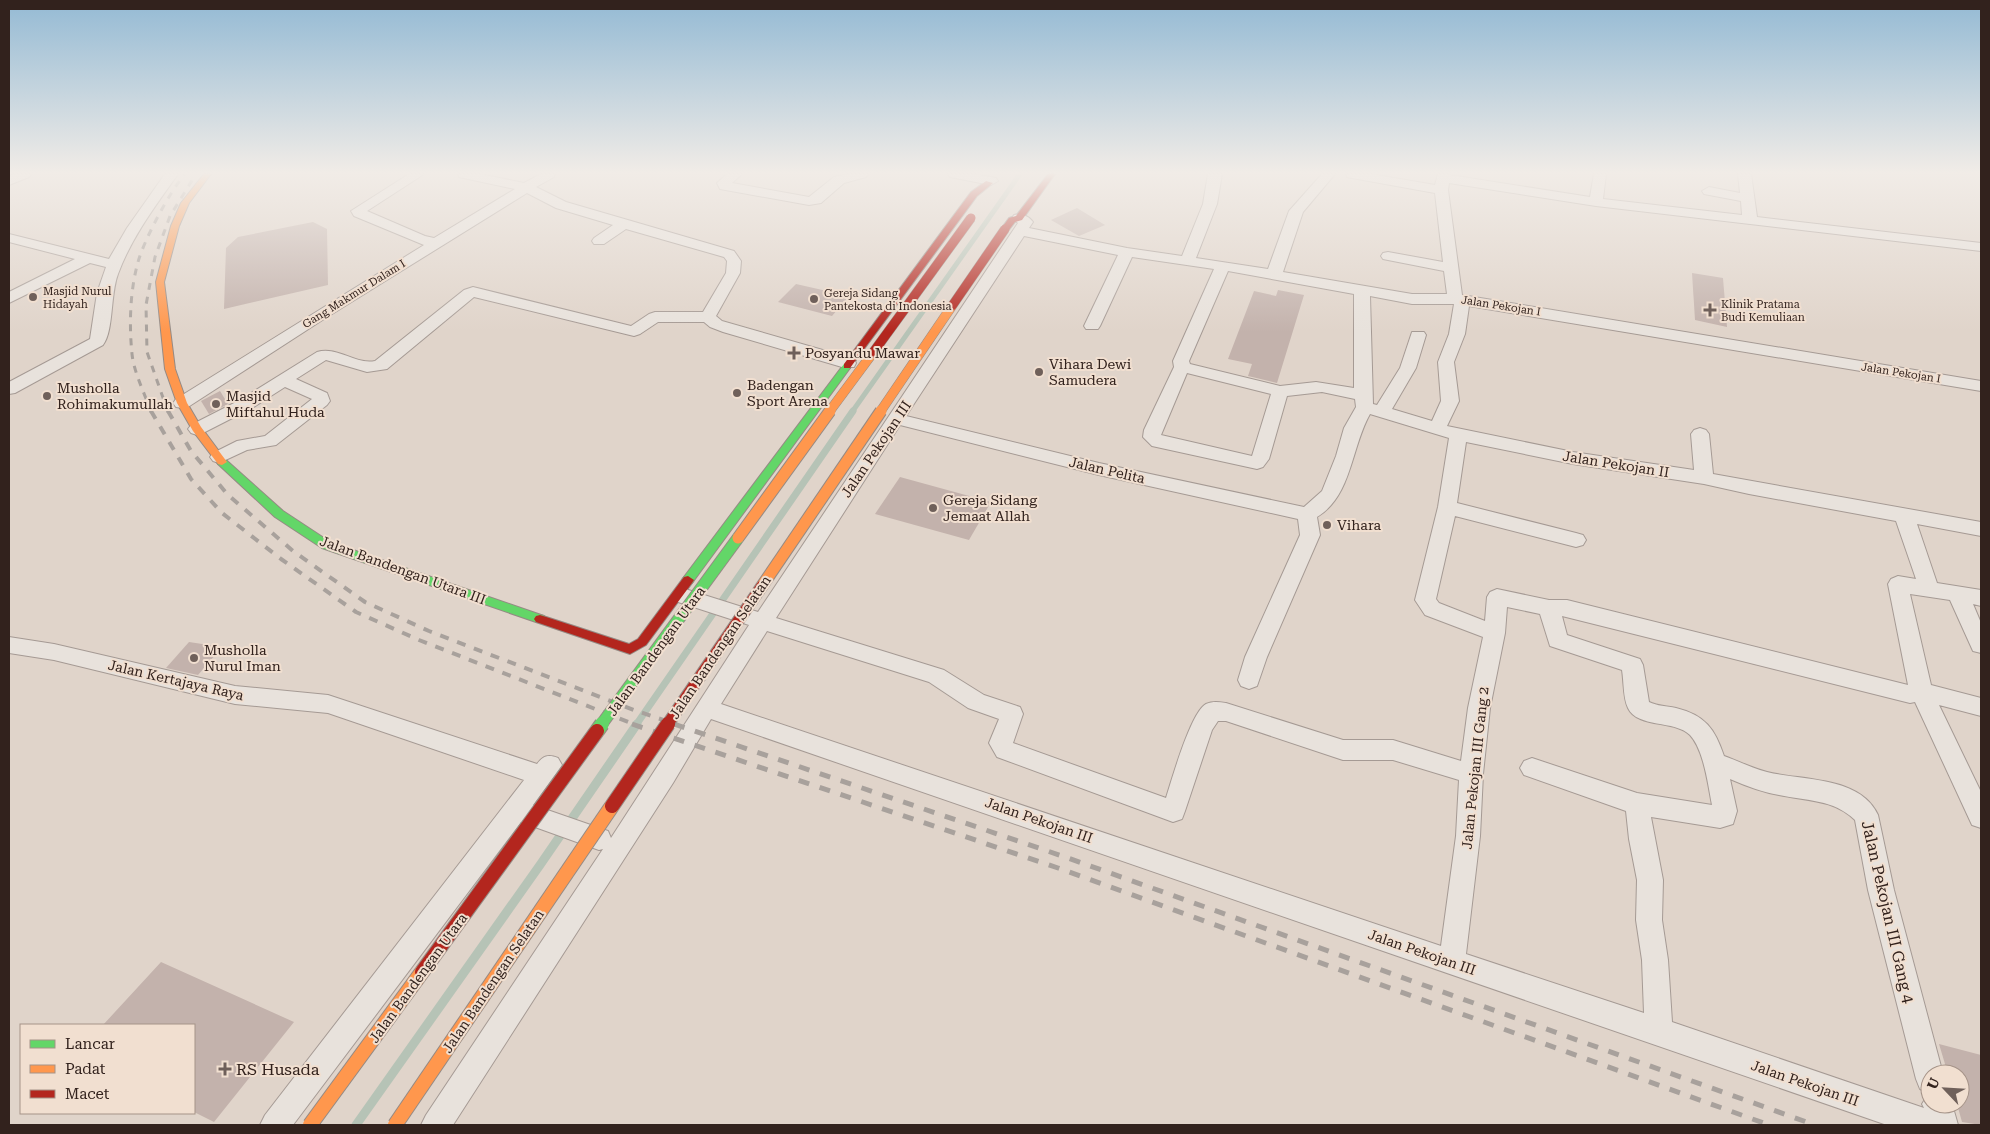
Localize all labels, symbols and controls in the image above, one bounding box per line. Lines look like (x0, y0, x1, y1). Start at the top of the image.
street label: Gang Makmur Dalam I (300, 257, 408, 331)
place label: Masjid Nurul Hidayah (43, 285, 112, 311)
place label: Gereja Sidang Pantekosta di Indonesia (824, 287, 951, 313)
marker: Masjid Nurul Hidayah (27, 291, 39, 303)
marker: Gereja Sidang Pantekosta di Indonesia (808, 293, 820, 305)
street label: Jalan Pekojan I (1460, 293, 1542, 319)
place label: Klinik Pratama Budi Kemuliaan (1721, 298, 1805, 324)
marker: Klinik Pratama Budi Kemuliaan (1703, 303, 1717, 317)
place label: Posyandu Mawar (805, 345, 920, 361)
marker: Posyandu Mawar (787, 346, 801, 360)
place label: Vihara Dewi Samudera (1049, 356, 1132, 388)
street label: Jalan Pekojan I (1860, 360, 1942, 386)
marker: Vihara Dewi Samudera (1033, 366, 1045, 378)
place label: Badengan Sport Arena (747, 377, 828, 409)
place label: Musholla Rohimakumullah (57, 380, 173, 412)
marker: Badengan Sport Arena (731, 387, 743, 399)
place label: Masjid Miftahul Huda (226, 388, 325, 420)
marker: Musholla Rohimakumullah (41, 390, 53, 402)
marker: Masjid Miftahul Huda (210, 398, 222, 410)
street label: Jalan Pekojan III (838, 398, 914, 500)
street label: Jalan Pekojan II (1562, 448, 1670, 480)
street label: Jalan Pelita (1067, 453, 1147, 487)
place label: Gereja Sidang Jemaat Allah (943, 492, 1037, 524)
marker: Gereja Sidang Jemaat Allah (927, 502, 939, 514)
place label: Vihara (1337, 517, 1381, 533)
marker: Vihara (1321, 519, 1333, 531)
street label: Jalan Bandengan Utara III (318, 532, 488, 608)
street label: Jalan Bandengan Selatan (666, 572, 774, 722)
street label: Jalan Bandengan Utara (604, 583, 709, 719)
place label: Musholla Nurul Iman (204, 642, 281, 674)
marker: Musholla Nurul Iman (188, 652, 200, 664)
street label: Jalan Kertajaya Raya (107, 657, 246, 703)
street label: Jalan Pekojan III Gang 2 (1458, 686, 1492, 850)
street label: Jalan Pekojan III (983, 794, 1095, 846)
street label: Jalan Pekojan III Gang 4 (1858, 819, 1918, 1005)
street label: Jalan Bandengan Selatan (439, 906, 547, 1056)
street label: Jalan Bandengan Utara (366, 910, 471, 1046)
street label: Jalan Pekojan III (1366, 926, 1478, 978)
legend (20, 1024, 195, 1114)
text: Lancar (65, 1035, 115, 1053)
street label: Jalan Pekojan III (1749, 1057, 1861, 1109)
text: Padat (65, 1060, 106, 1078)
place label: RS Husada (236, 1060, 320, 1079)
marker: RS Husada (218, 1062, 232, 1076)
north arrow (1920, 1064, 1970, 1114)
text: U (1924, 1075, 1943, 1092)
text: Macet (65, 1085, 110, 1103)

